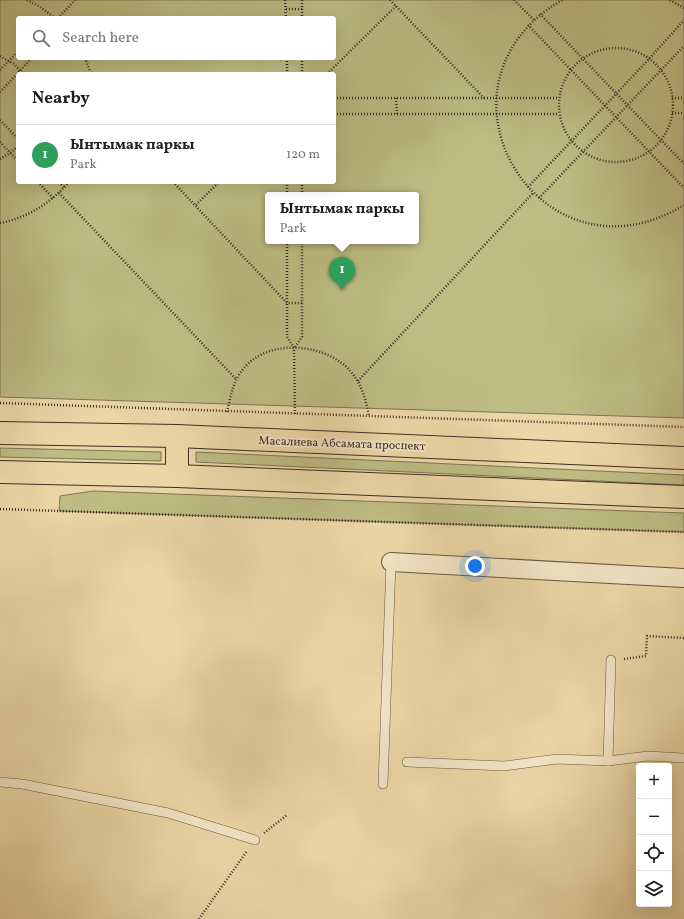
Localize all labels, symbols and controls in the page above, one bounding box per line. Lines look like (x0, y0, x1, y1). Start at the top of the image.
search box (16, 16, 336, 60)
icon: search (30, 27, 52, 49)
text: Search here (62, 28, 139, 49)
text: Nearby (32, 87, 90, 110)
text: Ынтымак паркы (70, 135, 194, 156)
text: 1 (42, 146, 48, 164)
text: 120 m (286, 146, 320, 164)
text: Park (70, 156, 97, 174)
popup (265, 192, 419, 244)
text: Ынтымак паркы (280, 199, 404, 220)
text: Park (280, 220, 306, 238)
pin: 1 (329, 257, 355, 290)
street label: Масалиева Абсамата проспект (258, 433, 426, 455)
your location (465, 556, 485, 576)
map controls (636, 763, 672, 907)
button: + (636, 763, 672, 799)
button: − (636, 799, 672, 835)
button: locate (636, 835, 672, 871)
button: layers (636, 871, 672, 907)

